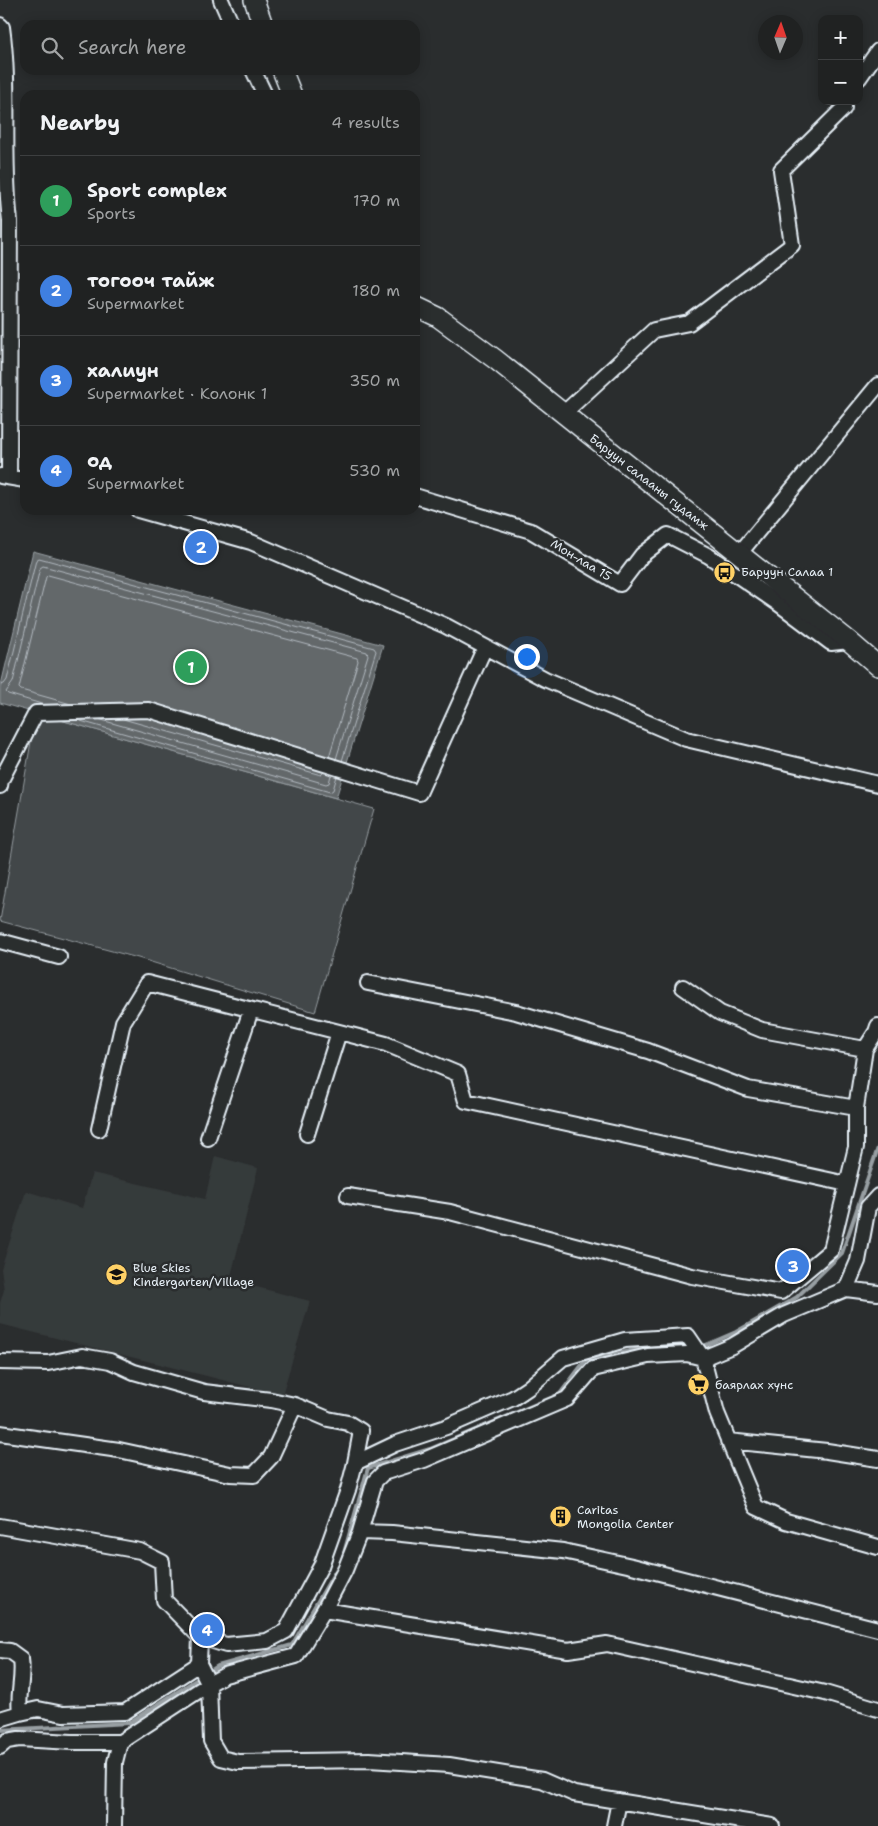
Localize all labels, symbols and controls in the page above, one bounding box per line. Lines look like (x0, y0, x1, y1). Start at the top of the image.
north arrow (758, 15, 803, 60)
map controls (818, 15, 863, 105)
button: + (818, 15, 863, 60)
search box (20, 20, 420, 75)
icon: search (38, 34, 66, 62)
text: Search here (78, 35, 187, 60)
button: − (818, 60, 863, 105)
text: Nearby (40, 109, 120, 137)
text: 4 results (331, 112, 400, 133)
text: Sport complex (87, 178, 227, 203)
text: 1 (52, 190, 60, 211)
text: 170 m (353, 190, 400, 211)
text: Sports (87, 203, 136, 224)
text: тогооч тайж (87, 268, 214, 293)
text: 2 (50, 280, 62, 301)
text: 180 m (352, 280, 400, 301)
text: Supermarket (87, 293, 184, 314)
text: халиун (87, 358, 159, 383)
text: 3 (50, 370, 62, 391)
text: 350 m (349, 370, 400, 391)
text: Supermarket · Колонк 1 (87, 383, 267, 404)
street label: Баруун салааны гудамж (586, 430, 712, 534)
text: од (87, 448, 112, 473)
text: 4 (50, 460, 62, 481)
text: 530 m (350, 460, 400, 481)
text: Supermarket (87, 473, 184, 494)
pin: 2 (185, 528, 217, 566)
street label: Мон-лаа 15 (548, 536, 614, 584)
bus stop icon: Баруун Салаа 1 (713, 560, 737, 584)
place label: Баруун Салаа 1 (741, 564, 833, 580)
your location (514, 644, 540, 670)
pin: 1 (175, 648, 207, 686)
pin: 3 (777, 1247, 809, 1285)
place label: Blue Skies Kindergarten/Village (133, 1260, 254, 1290)
school or university icon: Blue Skies Kindergarten/Village (105, 1263, 129, 1287)
supermarket icon: баярлах хүнс (687, 1373, 711, 1397)
place label: баярлах хүнс (715, 1377, 793, 1393)
place label: Caritas Mongolia Center (577, 1502, 674, 1532)
building icon: Caritas Mongolia Center (549, 1505, 573, 1529)
pin: 4 (191, 1611, 223, 1649)

